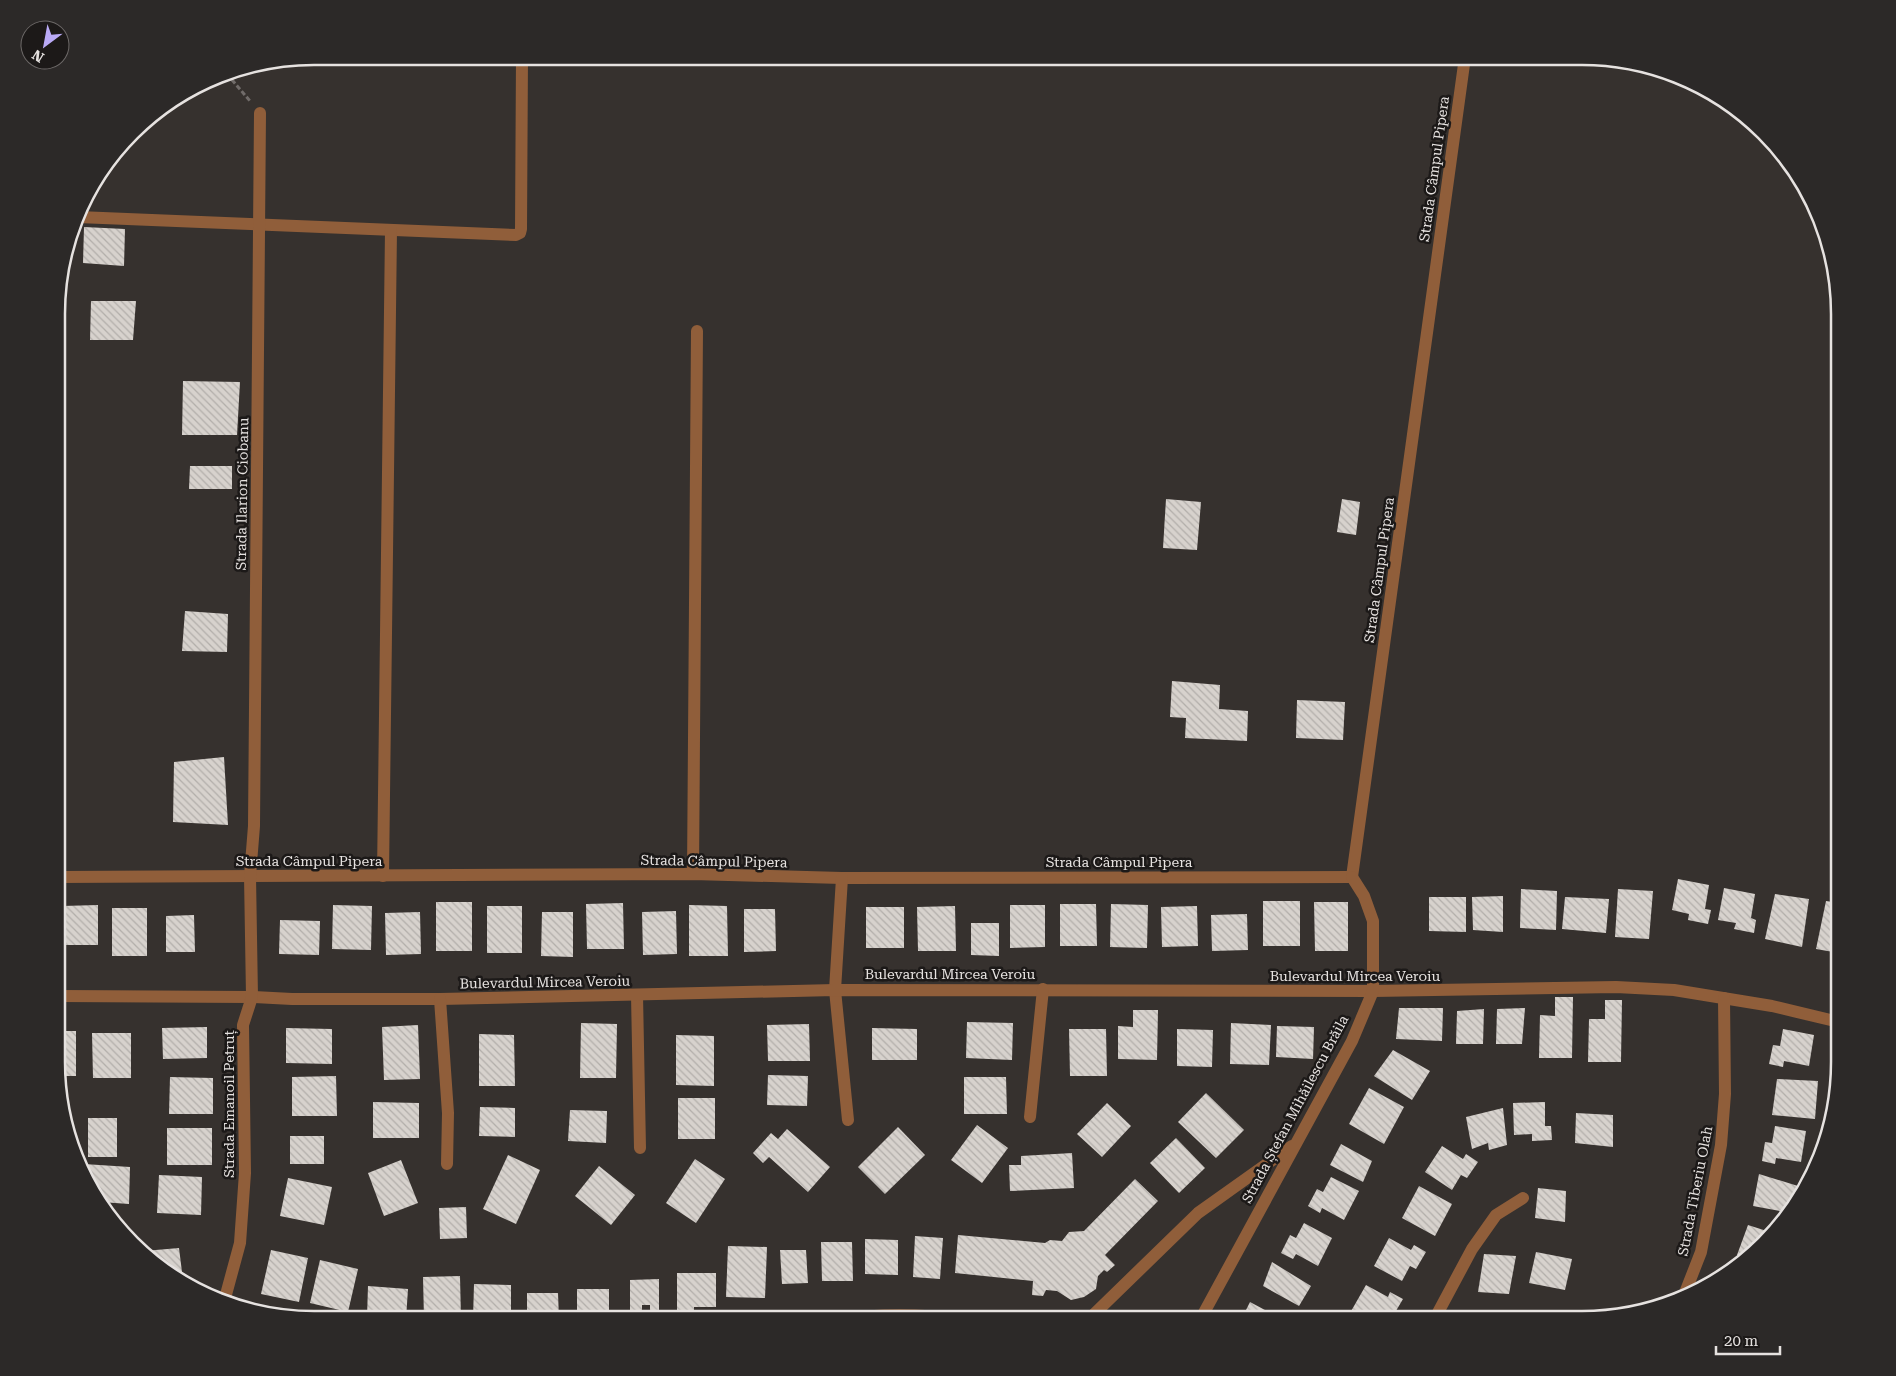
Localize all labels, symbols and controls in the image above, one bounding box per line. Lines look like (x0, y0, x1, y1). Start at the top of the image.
north arrow (20, 20, 70, 70)
text: N (29, 46, 47, 66)
street label: Strada Câmpul Pipera (1416, 95, 1452, 243)
street label: Strada Ilarion Ciobanu (233, 417, 251, 571)
street label: Strada Câmpul Pipera (1361, 496, 1397, 644)
street label: Strada Câmpul Pipera (640, 852, 788, 870)
street label: Strada Câmpul Pipera (236, 853, 383, 869)
street label: Strada Câmpul Pipera (1046, 854, 1193, 870)
street label: Bulevardul Mircea Veroiu (865, 966, 1036, 982)
street label: Bulevardul Mircea Veroiu (1270, 968, 1441, 984)
street label: Bulevardul Mircea Veroiu (460, 973, 631, 991)
street label: Strada Ștefan Mihăilescu Brăila (1239, 1012, 1353, 1206)
street label: Strada Emanoil Petruț (221, 1030, 238, 1178)
street label: Strada Tiberiu Olah (1675, 1125, 1715, 1257)
scale bar (1716, 1324, 1780, 1356)
text: 20 m (1724, 1332, 1759, 1350)

